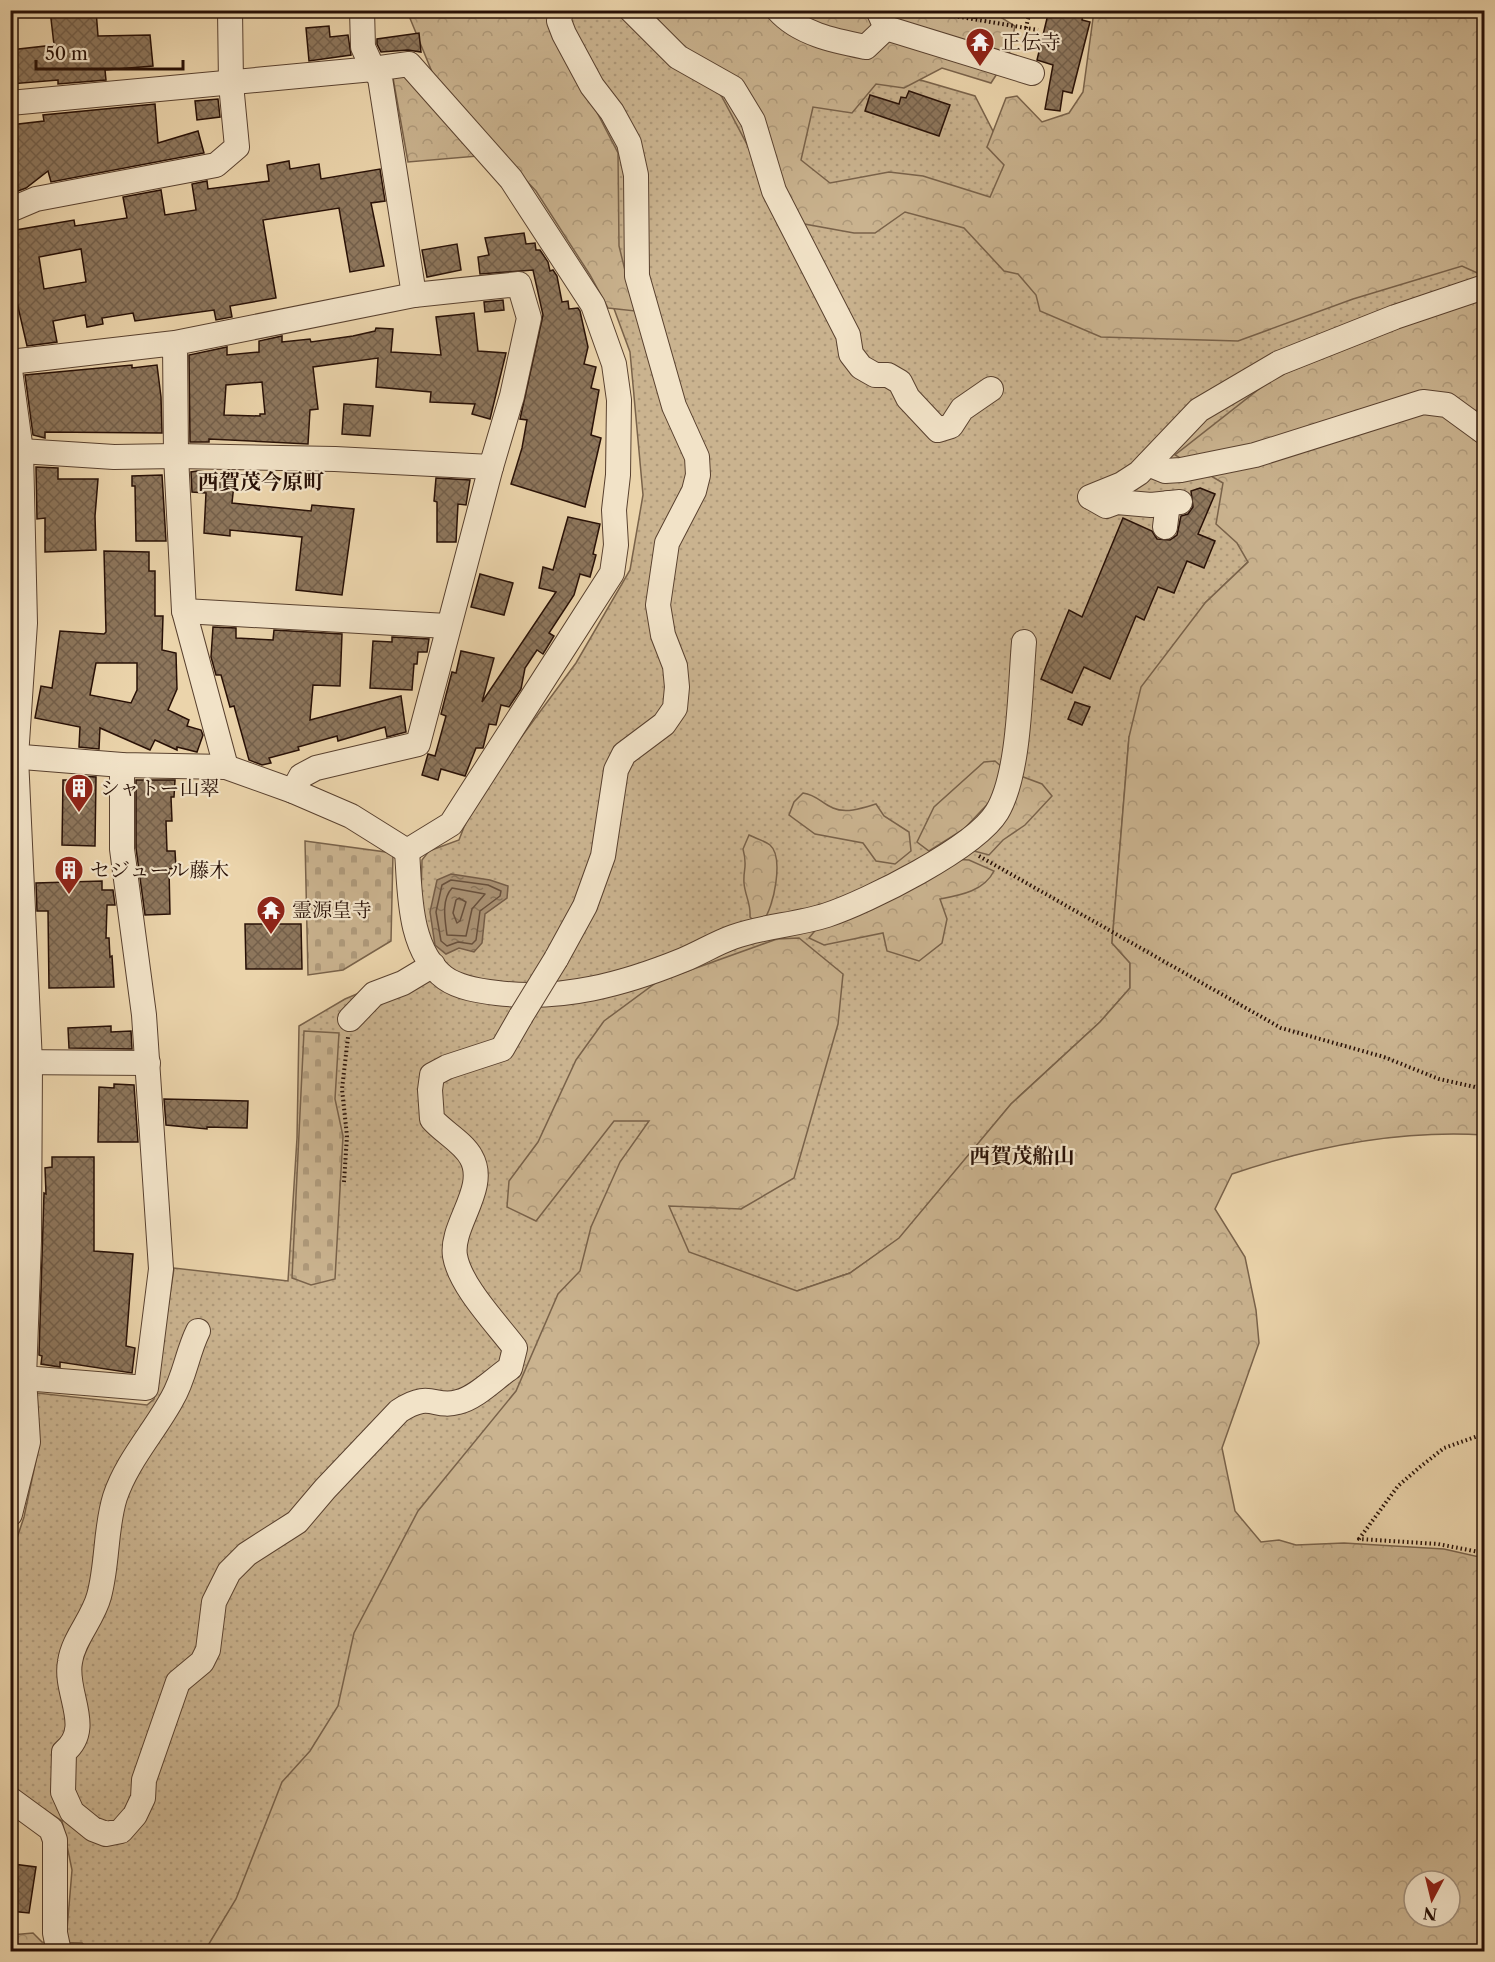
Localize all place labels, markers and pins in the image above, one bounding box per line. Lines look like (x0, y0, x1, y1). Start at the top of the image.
temple icon: 正伝寺 (964, 26, 996, 68)
place label: 正伝寺 (1001, 30, 1061, 54)
building icon: シャトー山翠 (63, 772, 95, 814)
place label: シャトー山翠 (100, 776, 220, 800)
building icon: セジュール藤木 (53, 854, 85, 896)
place label: セジュール藤木 (90, 858, 229, 882)
temple icon: 霊源皇寺 (255, 894, 287, 936)
place label: 霊源皇寺 (292, 898, 372, 922)

